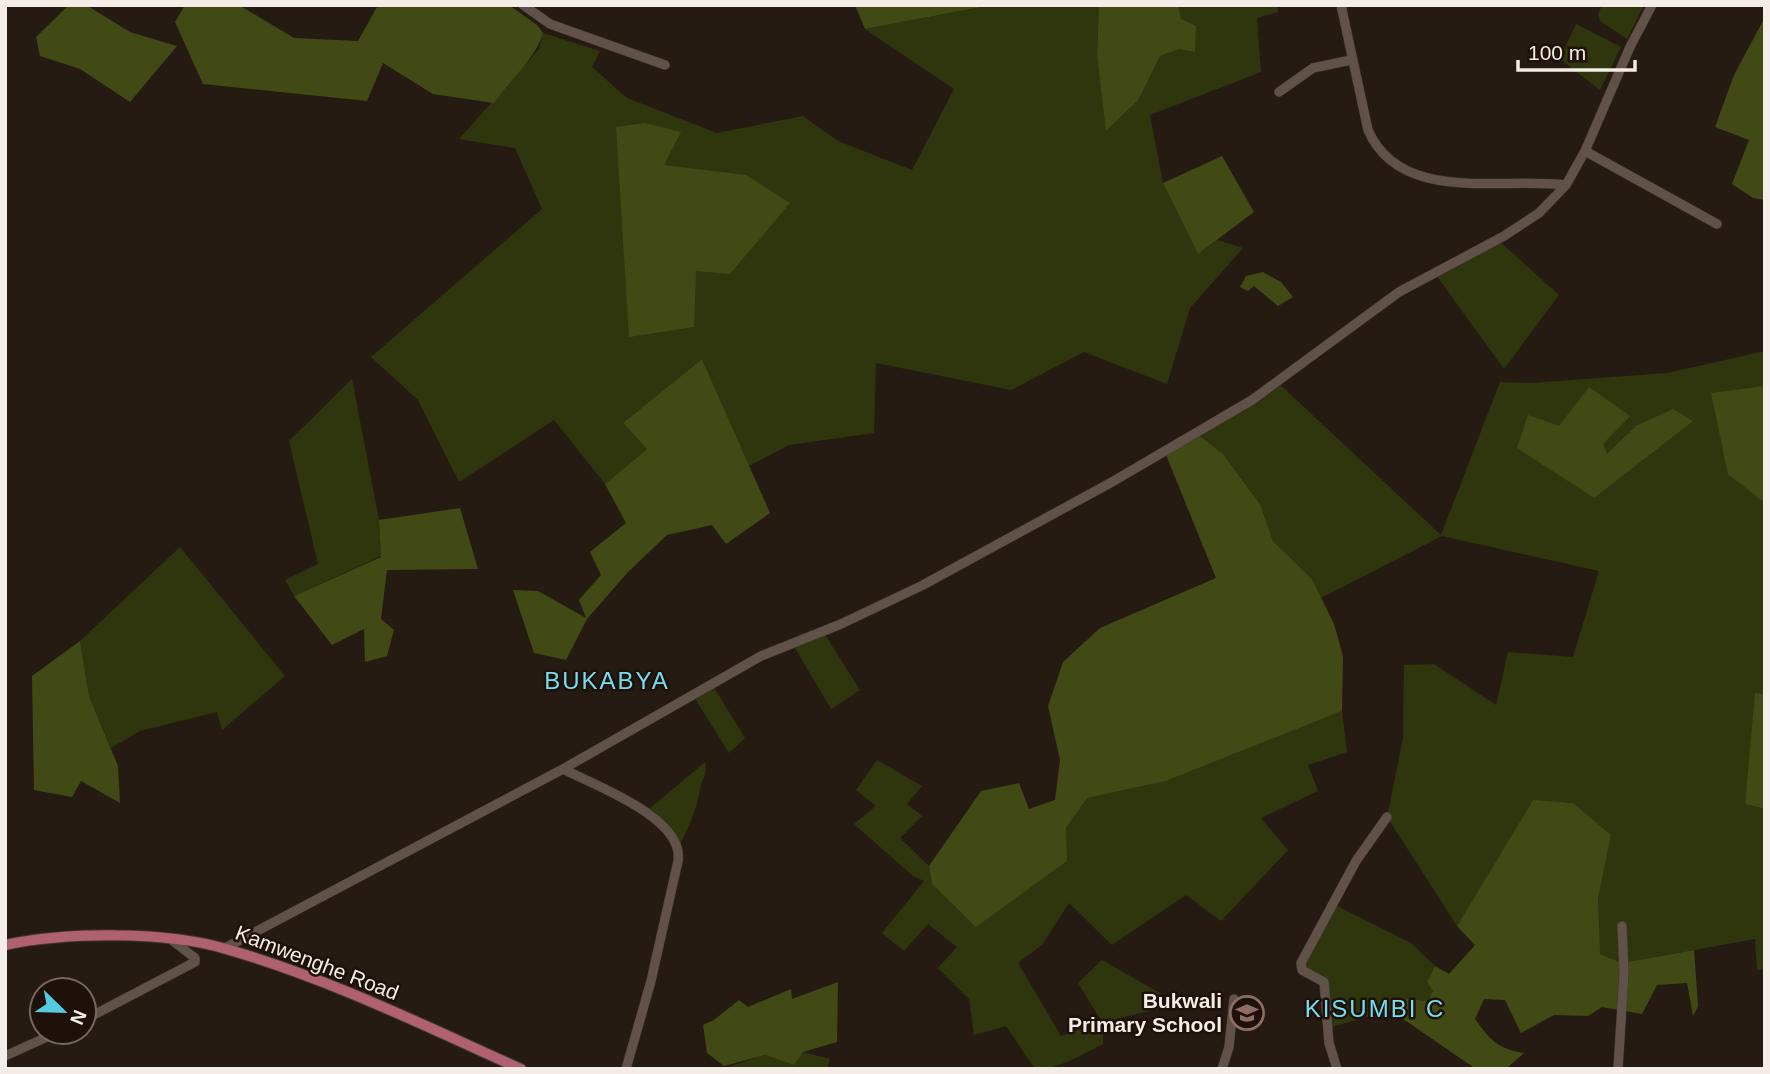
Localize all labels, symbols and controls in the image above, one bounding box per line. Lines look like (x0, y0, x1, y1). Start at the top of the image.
scale bar (1518, 28, 1635, 72)
text: 100 m (1528, 41, 1586, 64)
district label: BUKABYA (544, 667, 670, 694)
street label: Kamwenghe Road (232, 921, 402, 1004)
north arrow (28, 976, 98, 1046)
place label: Bukwali Primary School (1068, 989, 1222, 1036)
school or university icon: Bukwali Primary School (1228, 994, 1266, 1032)
district label: KISUMBI C (1305, 995, 1445, 1022)
text: N (66, 1007, 91, 1028)

